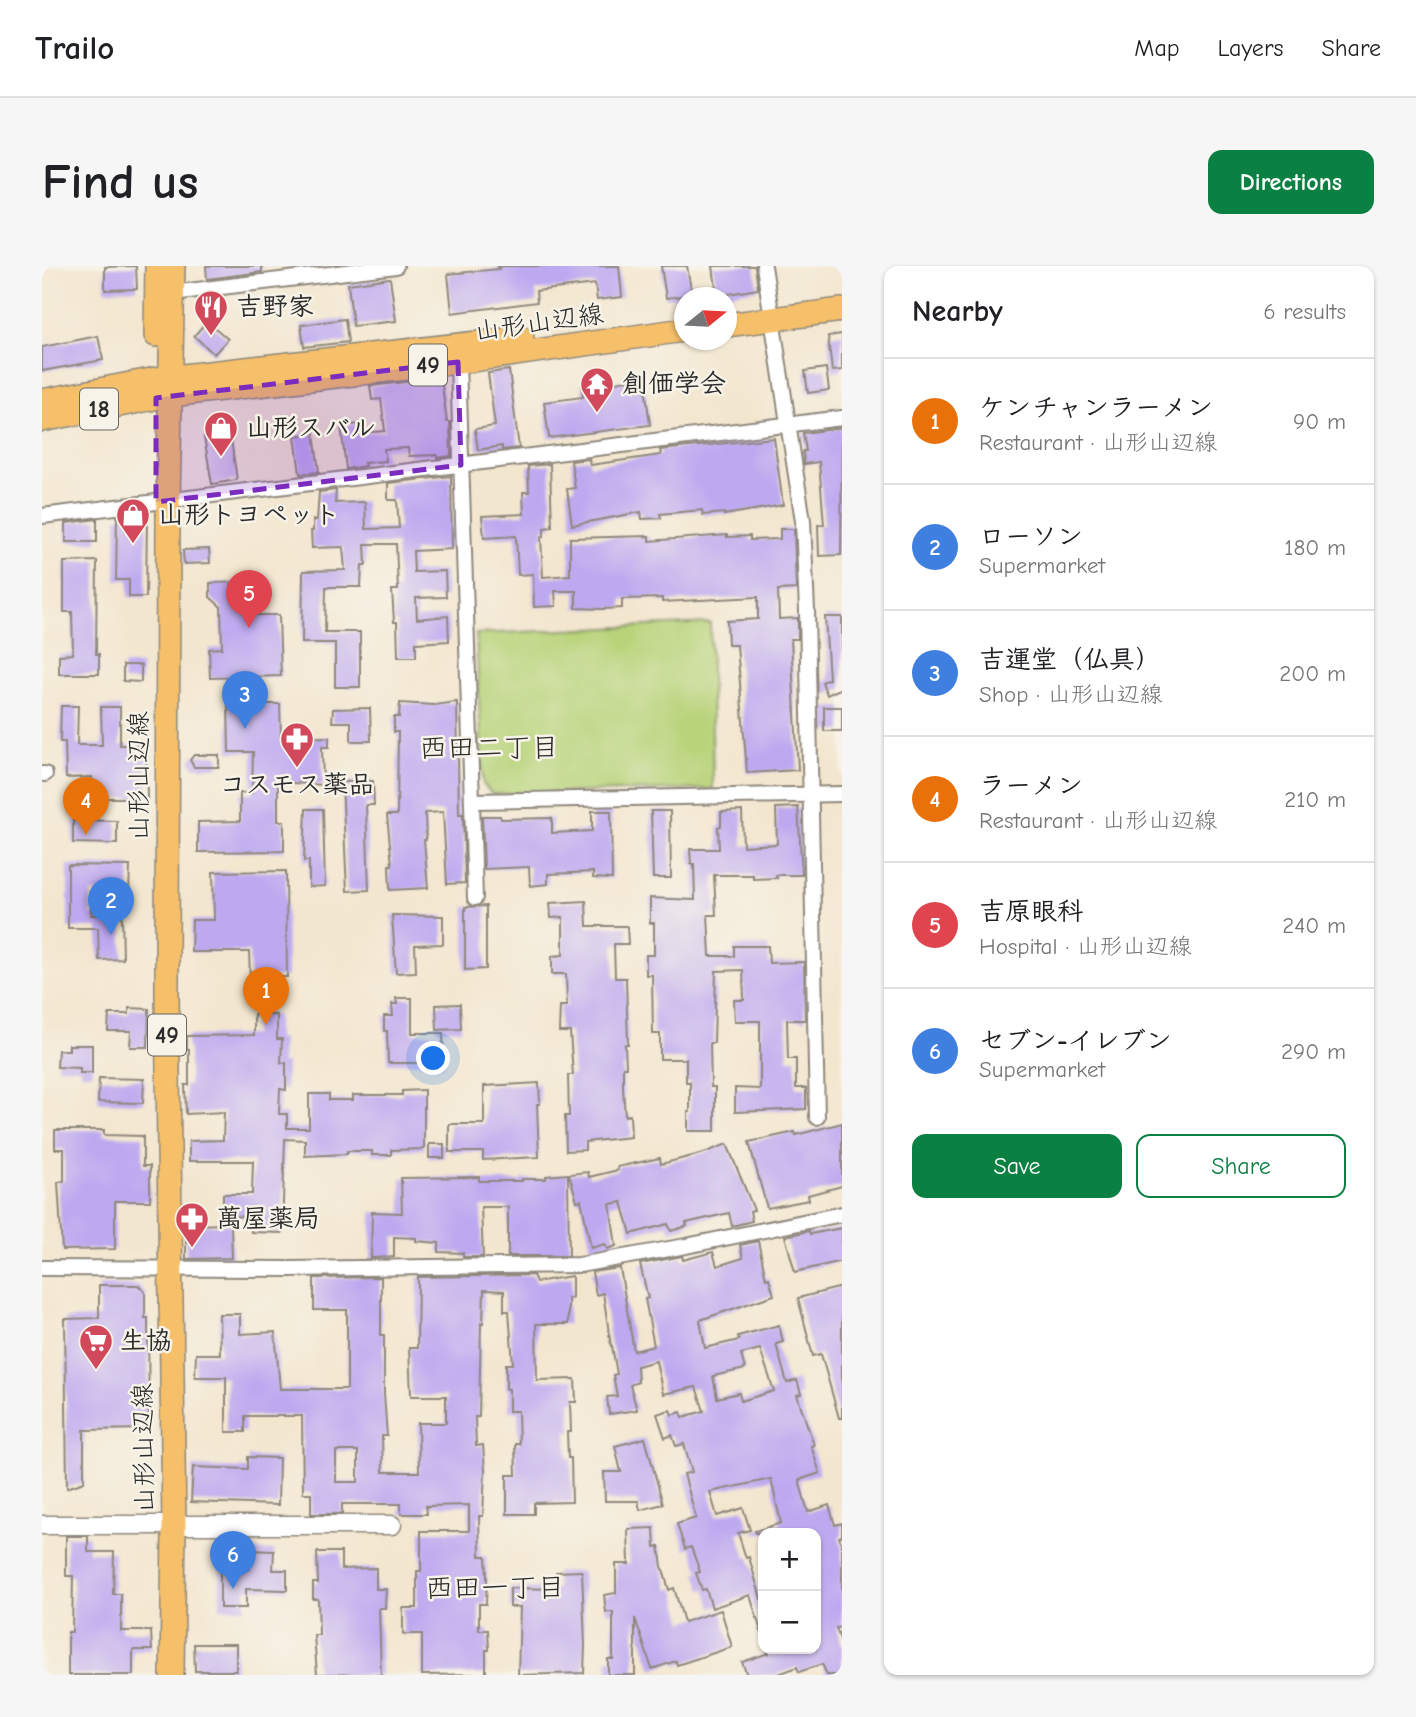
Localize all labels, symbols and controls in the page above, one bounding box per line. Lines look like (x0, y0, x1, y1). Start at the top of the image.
text: Trailo (35, 29, 114, 67)
text: Map (1134, 34, 1180, 62)
text: Layers (1218, 34, 1283, 62)
text: Share (1321, 34, 1381, 62)
button: Directions (1208, 150, 1374, 214)
text: Find us (42, 154, 198, 210)
north arrow (674, 287, 737, 350)
restaurant icon: 吉野家 (192, 288, 230, 337)
place label: 吉野家 (236, 292, 314, 322)
text: Nearby (912, 294, 1003, 329)
text: 6 results (1263, 298, 1346, 325)
street label: 山形山辺線 (473, 299, 605, 347)
road number: 49 (409, 344, 447, 385)
temple icon: 創価学会 (578, 365, 616, 414)
place label: 創価学会 (622, 369, 726, 399)
road number: 18 (80, 388, 118, 429)
text: ケンチャンラーメン (979, 393, 1213, 423)
text: 1 (930, 408, 940, 435)
text: 90 m (1293, 408, 1346, 435)
shop icon: 山形スバル (202, 409, 240, 458)
place label: 山形スバル (246, 413, 376, 443)
text: Restaurant · 山形山辺線 (979, 429, 1217, 456)
shop icon: 山形トヨペット (114, 496, 152, 545)
place label: 山形トヨペット (158, 500, 340, 530)
text: ローソン (979, 522, 1083, 552)
text: 2 (929, 534, 941, 561)
text: 180 m (1284, 534, 1346, 561)
text: Supermarket (979, 552, 1105, 579)
pin: 5 (226, 570, 272, 628)
text: 吉運堂（仏具） (979, 645, 1161, 675)
text: 3 (929, 660, 941, 687)
text: 200 m (1279, 660, 1346, 687)
pin: 3 (222, 671, 268, 729)
text: Shop · 山形山辺線 (979, 681, 1163, 708)
street label: 山形山辺線 (124, 711, 154, 841)
pharmacy icon: コスモス薬品 (278, 720, 316, 769)
district label: 西田二丁目 (419, 732, 559, 764)
place label: コスモス薬品 (220, 770, 374, 800)
text: ラーメン (979, 771, 1083, 801)
pin: 4 (63, 777, 109, 835)
text: 4 (930, 786, 940, 813)
text: 210 m (1284, 786, 1346, 813)
text: Restaurant · 山形山辺線 (979, 807, 1217, 834)
pin: 2 (88, 877, 134, 935)
text: 吉原眼科 (979, 897, 1083, 927)
text: 5 (929, 912, 941, 939)
text: 240 m (1282, 912, 1346, 939)
text: Hospital · 山形山辺線 (979, 933, 1192, 960)
pin: 1 (243, 967, 289, 1025)
road number: 49 (148, 1014, 186, 1056)
text: セブン-イレブン (979, 1026, 1172, 1056)
text: 6 (929, 1038, 941, 1065)
text: 290 m (1281, 1038, 1346, 1065)
your location (416, 1041, 450, 1075)
text: Supermarket (979, 1056, 1105, 1083)
button: Save (912, 1134, 1122, 1198)
button: Share (1136, 1134, 1346, 1198)
pharmacy icon: 萬屋薬局 (173, 1200, 211, 1249)
place label: 萬屋薬局 (216, 1204, 320, 1234)
supermarket icon: 生協 (77, 1322, 115, 1371)
place label: 生協 (120, 1326, 172, 1356)
street label: 山形山辺線 (128, 1383, 160, 1513)
map controls (758, 1528, 821, 1654)
button: + (758, 1528, 821, 1591)
pin: 6 (210, 1531, 256, 1589)
district label: 西田一丁目 (425, 1572, 565, 1604)
button: − (758, 1591, 821, 1654)

